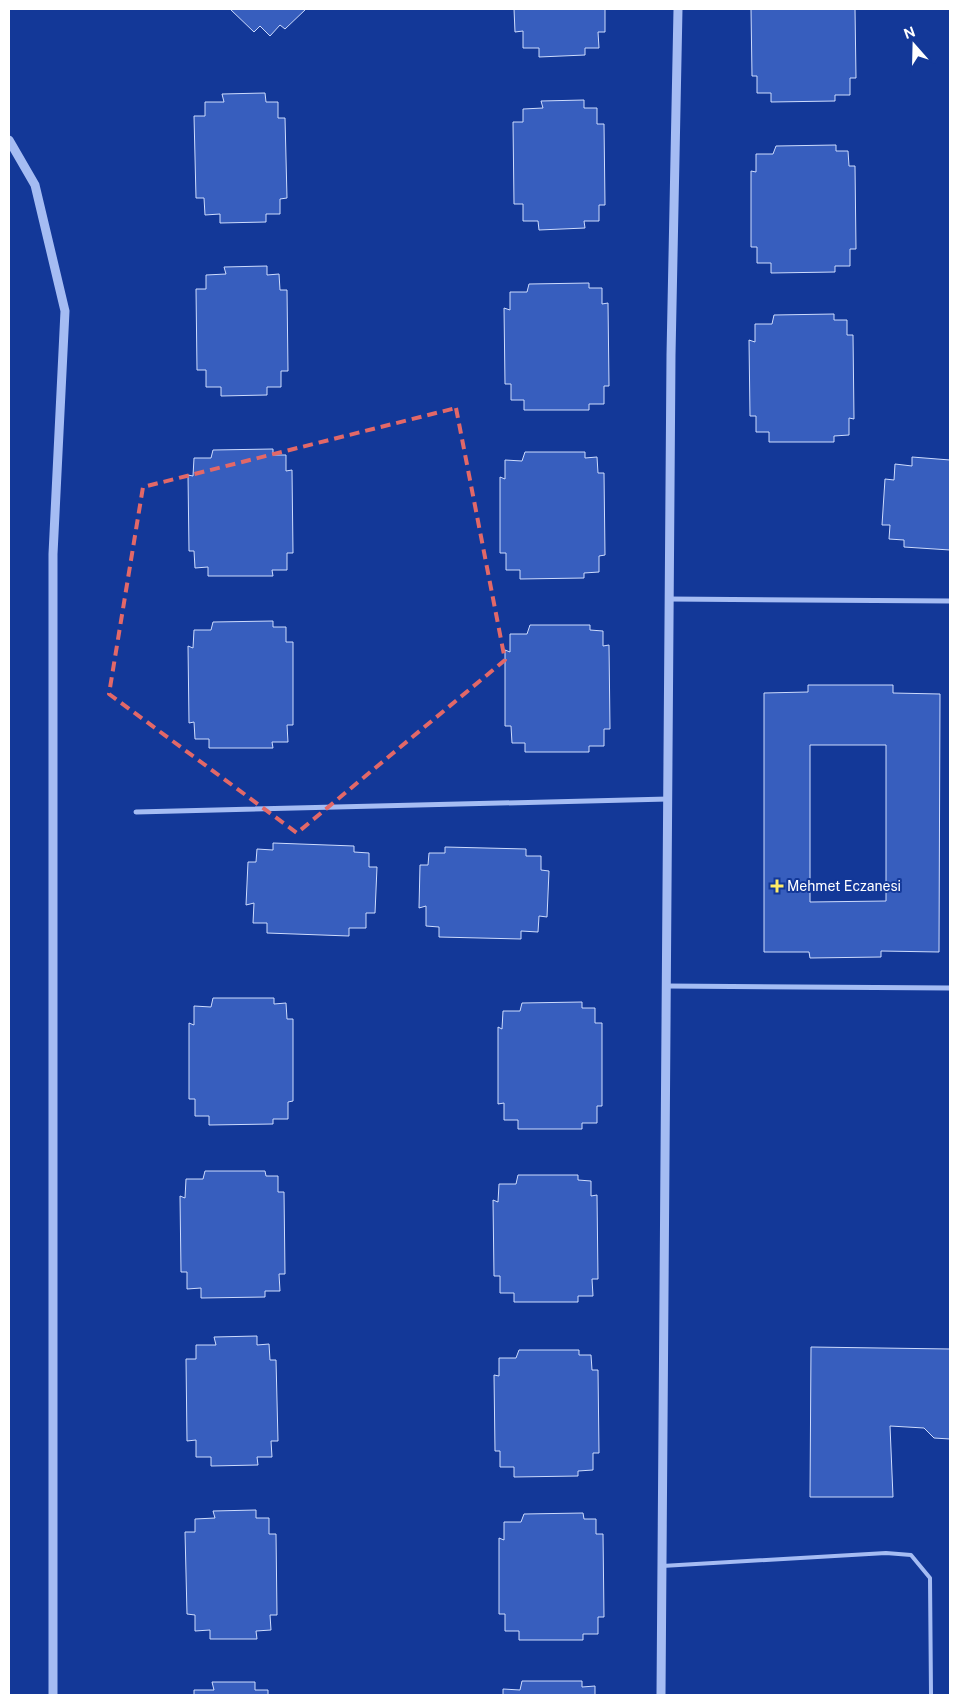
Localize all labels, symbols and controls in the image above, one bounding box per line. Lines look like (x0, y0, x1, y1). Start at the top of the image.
north arrow (889, 20, 939, 70)
text: N (902, 23, 917, 42)
place label: Mehmet Eczanesi (787, 878, 901, 894)
marker: Mehmet Eczanesi (771, 880, 783, 892)

